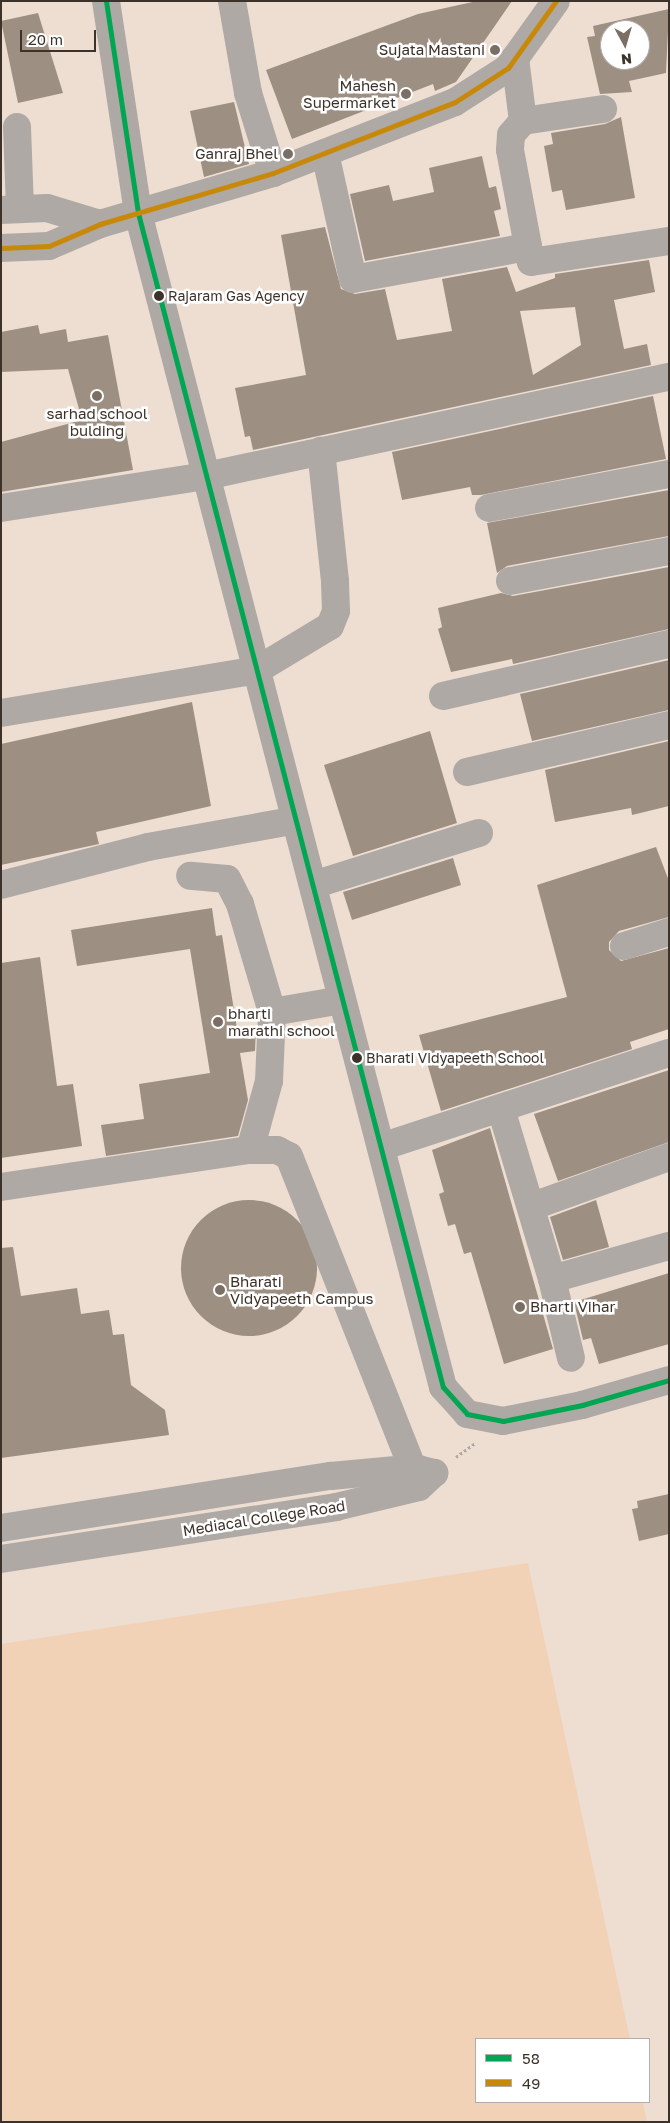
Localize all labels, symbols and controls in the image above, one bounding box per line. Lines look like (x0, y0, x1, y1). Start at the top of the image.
scale bar (22, 20, 99, 52)
north arrow (600, 20, 650, 70)
text: 20 m (28, 30, 63, 48)
place label: Sujata Mastani (379, 41, 485, 59)
marker: Sujata Mastani (489, 44, 501, 56)
text: N (620, 50, 633, 68)
place label: Mahesh Supermarket (303, 76, 396, 111)
marker: Mahesh Supermarket (400, 88, 412, 100)
place label: Ganraj Bhel (195, 145, 278, 163)
marker: Ganraj Bhel (282, 148, 294, 160)
place label: Rajaram Gas Agency (168, 288, 305, 304)
marker: Rajaram Gas Agency (154, 291, 164, 301)
marker: sarhad school bulding (91, 390, 103, 402)
place label: sarhad school bulding (46, 404, 148, 439)
place label: bharti marathi school (228, 1004, 335, 1039)
marker: bharti marathi school (212, 1016, 224, 1028)
place label: Bharati Vidyapeeth School (366, 1050, 544, 1066)
marker: Bharati Vidyapeeth School (352, 1053, 362, 1063)
place label: Bharati Vidyapeeth Campus (230, 1272, 374, 1307)
marker: Bharati Vidyapeeth Campus (214, 1284, 226, 1296)
place label: Bharti Vihar (530, 1298, 615, 1316)
marker: Bharti Vihar (514, 1301, 526, 1313)
street label: Mediacal College Road (181, 1496, 347, 1540)
legend (475, 2038, 650, 2103)
text: 58 (522, 2049, 540, 2067)
text: 49 (522, 2074, 540, 2092)

